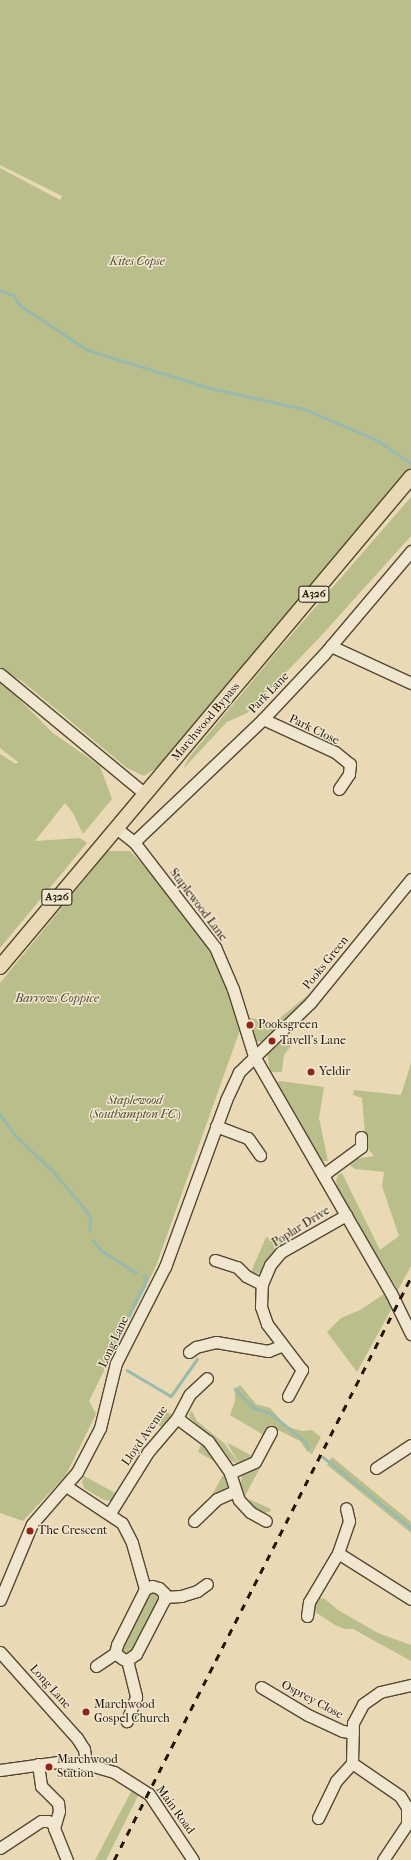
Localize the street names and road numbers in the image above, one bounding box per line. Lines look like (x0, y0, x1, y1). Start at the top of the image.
road number: A326 (298, 585, 330, 603)
street label: Park Lane (246, 669, 292, 717)
street label: Marchwood Bypass (169, 680, 243, 764)
street label: Park Close (286, 712, 342, 748)
street label: Staplewood Lane (166, 866, 230, 944)
road number: A326 (41, 888, 73, 906)
street label: Pooks Green (300, 933, 352, 993)
street label: Poplar Drive (269, 1204, 333, 1250)
street label: Long Lane (96, 1314, 132, 1370)
street label: Lloyd Avenue (119, 1403, 171, 1469)
street label: Long Lane (26, 1662, 74, 1712)
street label: Osprey Close (279, 1678, 345, 1722)
street label: Main Road (153, 1783, 197, 1837)

